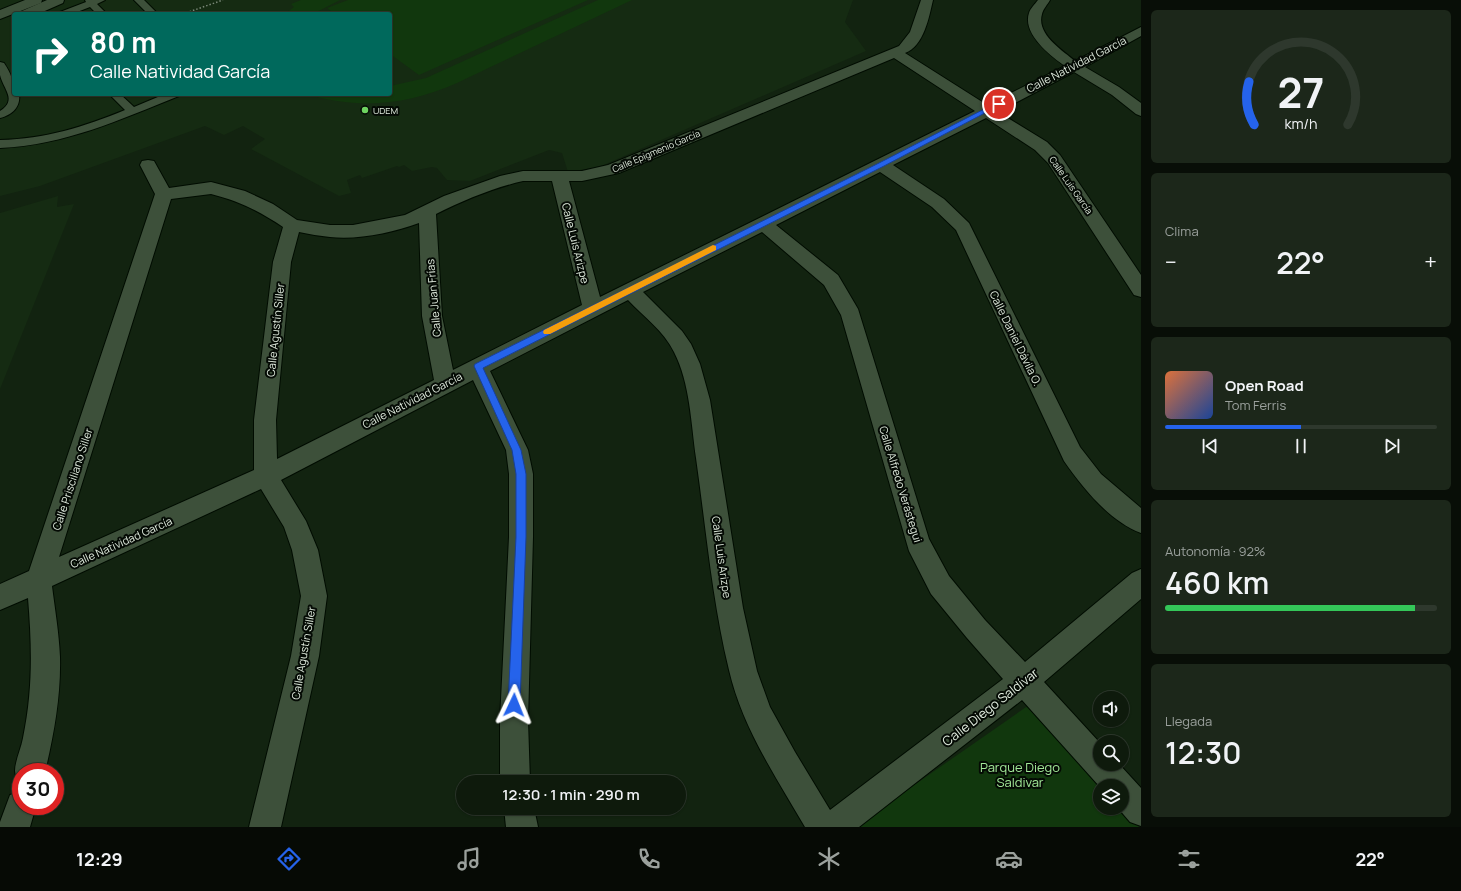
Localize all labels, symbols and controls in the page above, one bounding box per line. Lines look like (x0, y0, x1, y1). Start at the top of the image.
text: 80 m (90, 23, 156, 61)
icon: right (24, 28, 76, 80)
street label: Calle Natividad García (1023, 32, 1129, 96)
text: Calle Natividad García (90, 59, 270, 83)
text: 27 (1278, 64, 1324, 120)
pin (982, 87, 1016, 121)
icon: arrive (988, 93, 1010, 115)
place label: UDEM (373, 104, 398, 117)
marker: UDEM (360, 105, 370, 115)
text: km/h (1284, 113, 1318, 132)
street label: Calle Epigmenio García (610, 127, 702, 175)
street label: Calle Luis García (1046, 154, 1096, 216)
street label: Calle Luis Arizpe (559, 201, 593, 285)
text: Clima (1165, 222, 1199, 240)
text: 22° (1276, 242, 1325, 283)
text: − (1165, 247, 1177, 277)
text: + (1424, 247, 1437, 277)
street label: Calle Juan Frías (422, 258, 444, 338)
street label: Calle Agustín Siller (263, 282, 287, 378)
street label: Calle Daniel Dávila O. (986, 288, 1046, 388)
street label: Calle Natividad García (359, 368, 465, 432)
text: Open Road (1225, 375, 1304, 396)
text: Tom Ferris (1225, 396, 1286, 414)
street label: Calle Alfredo Verástegui (876, 424, 926, 544)
street label: Calle Prisciliano Siller (48, 426, 96, 532)
icon: previous (1199, 435, 1221, 457)
icon: pause (1290, 435, 1312, 457)
icon: next (1381, 435, 1403, 457)
street label: Calle Natividad García (68, 513, 174, 571)
street label: Calle Luis Arizpe (709, 515, 735, 600)
text: Autonomía · 92% (1165, 542, 1266, 560)
text: 460 km (1165, 562, 1269, 603)
street label: Calle Agustín Siller (287, 605, 319, 701)
street label: Calle Diego Saldívar (938, 664, 1042, 750)
position arrow (493, 684, 535, 726)
map controls (1093, 691, 1129, 815)
button: sound (1093, 691, 1129, 727)
text: Llegada (1165, 712, 1212, 730)
text: 12:30 (1165, 732, 1242, 773)
button: search (1093, 735, 1129, 771)
park label: Parque Diego Saldivar (980, 758, 1060, 791)
speed limit sign: 30 (12, 763, 64, 815)
button: layers (1093, 779, 1129, 815)
text: 12:30 · 1 min · 290 m (502, 784, 640, 805)
icon: directions (275, 845, 303, 873)
icon: music (455, 845, 483, 873)
icon: phone (635, 845, 663, 873)
icon: climate (815, 845, 843, 873)
icon: car (995, 845, 1023, 873)
icon: filters (1175, 845, 1203, 873)
text: 12:29 (76, 847, 123, 871)
text: 22° (1355, 847, 1385, 871)

